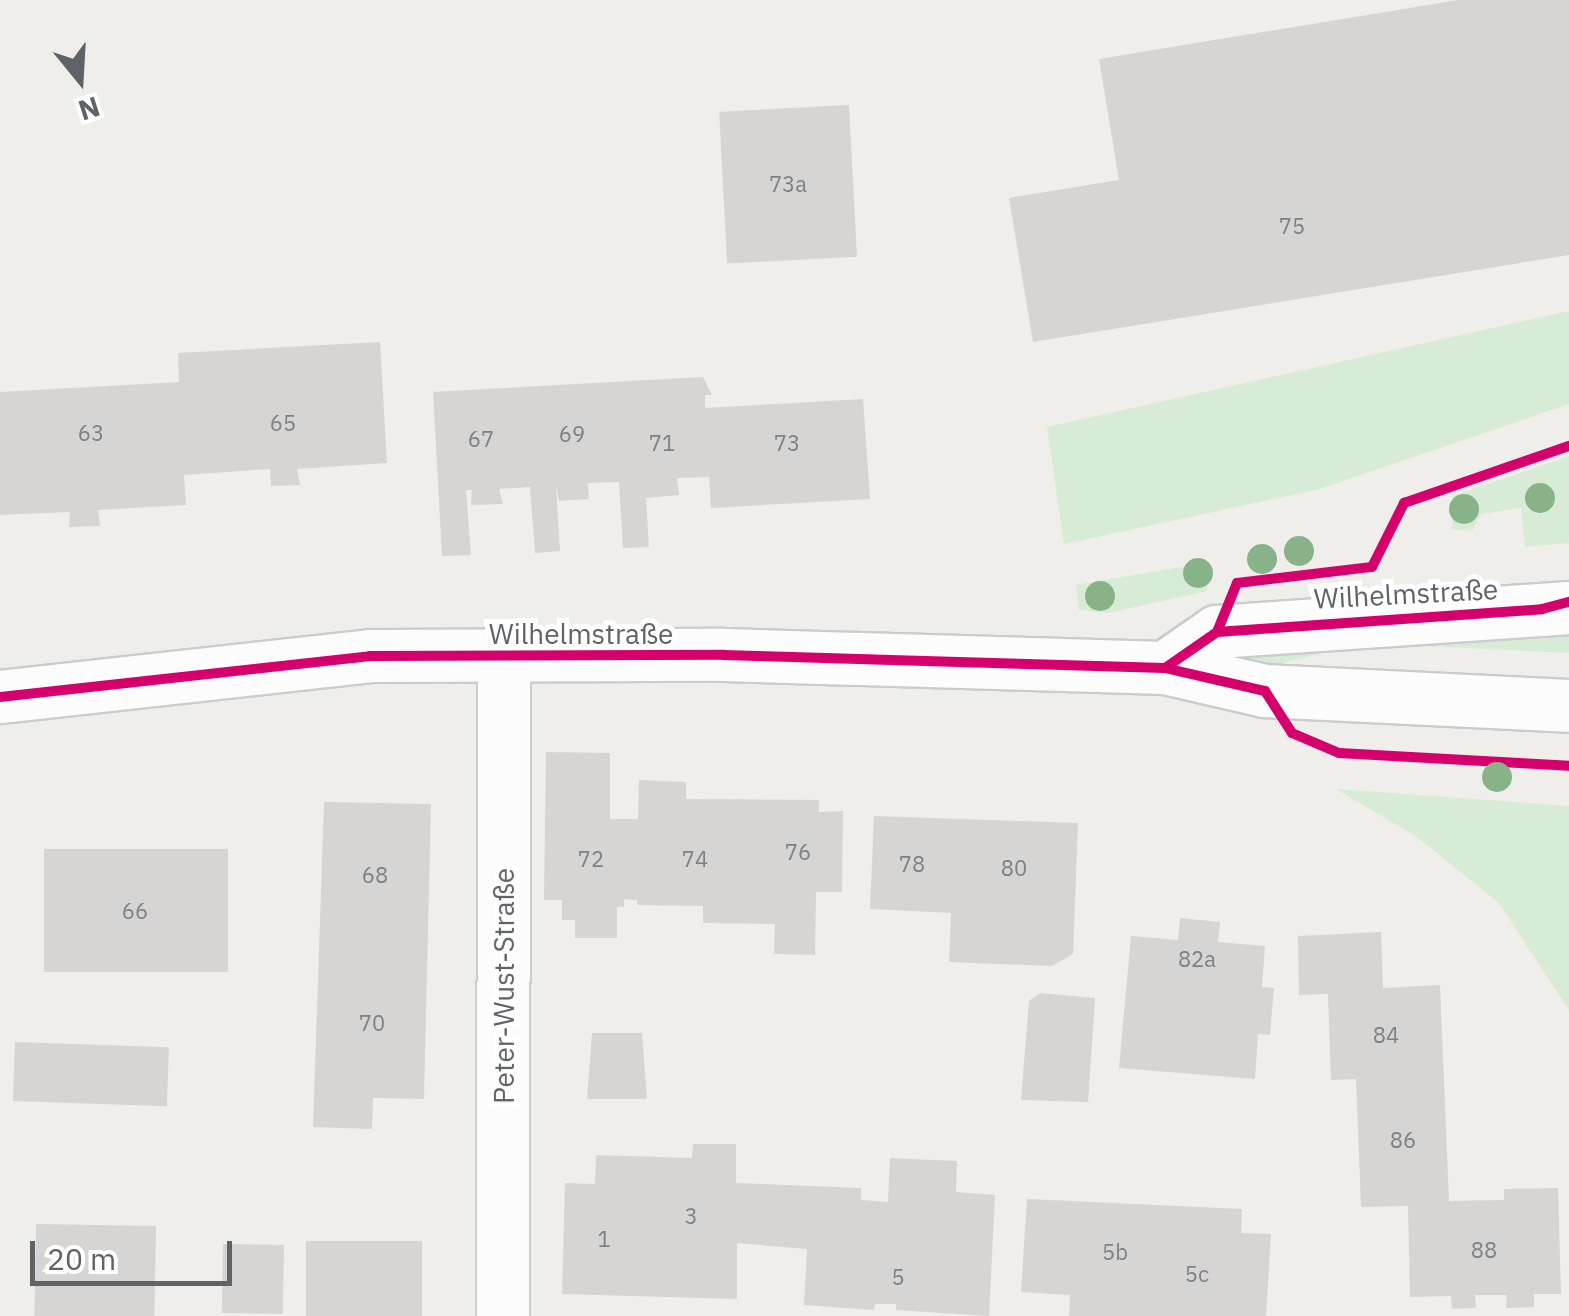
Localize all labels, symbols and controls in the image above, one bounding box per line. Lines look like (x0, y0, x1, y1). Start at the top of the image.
north arrow (30, 30, 130, 130)
text: N (74, 88, 105, 130)
house number: 73a (769, 171, 807, 197)
house number: 75 (1279, 213, 1305, 239)
house number: 65 (270, 410, 296, 436)
house number: 63 (78, 420, 104, 446)
house number: 69 (559, 421, 585, 447)
house number: 67 (468, 426, 494, 452)
house number: 71 (649, 430, 675, 456)
house number: 73 (774, 430, 800, 456)
street label: Wilhelmstraße (1313, 572, 1499, 616)
street label: Wilhelmstraße (489, 617, 673, 651)
house number: 76 (785, 839, 811, 865)
house number: 72 (578, 846, 604, 872)
house number: 74 (682, 846, 708, 872)
house number: 78 (899, 851, 925, 877)
house number: 80 (1001, 855, 1027, 881)
house number: 68 (362, 862, 388, 888)
street label: Peter-Wust-Straße (487, 868, 521, 1104)
house number: 66 (122, 898, 148, 924)
house number: 82a (1178, 946, 1216, 972)
house number: 70 (359, 1010, 385, 1036)
house number: 84 (1373, 1022, 1399, 1048)
house number: 86 (1390, 1127, 1416, 1153)
house number: 3 (684, 1203, 698, 1229)
scale bar (35, 1221, 238, 1283)
house number: 1 (597, 1226, 611, 1252)
house number: 88 (1471, 1237, 1497, 1263)
text: 20 m (47, 1239, 116, 1278)
house number: 5b (1102, 1239, 1128, 1265)
house number: 5c (1185, 1261, 1209, 1287)
house number: 5 (891, 1264, 905, 1290)

